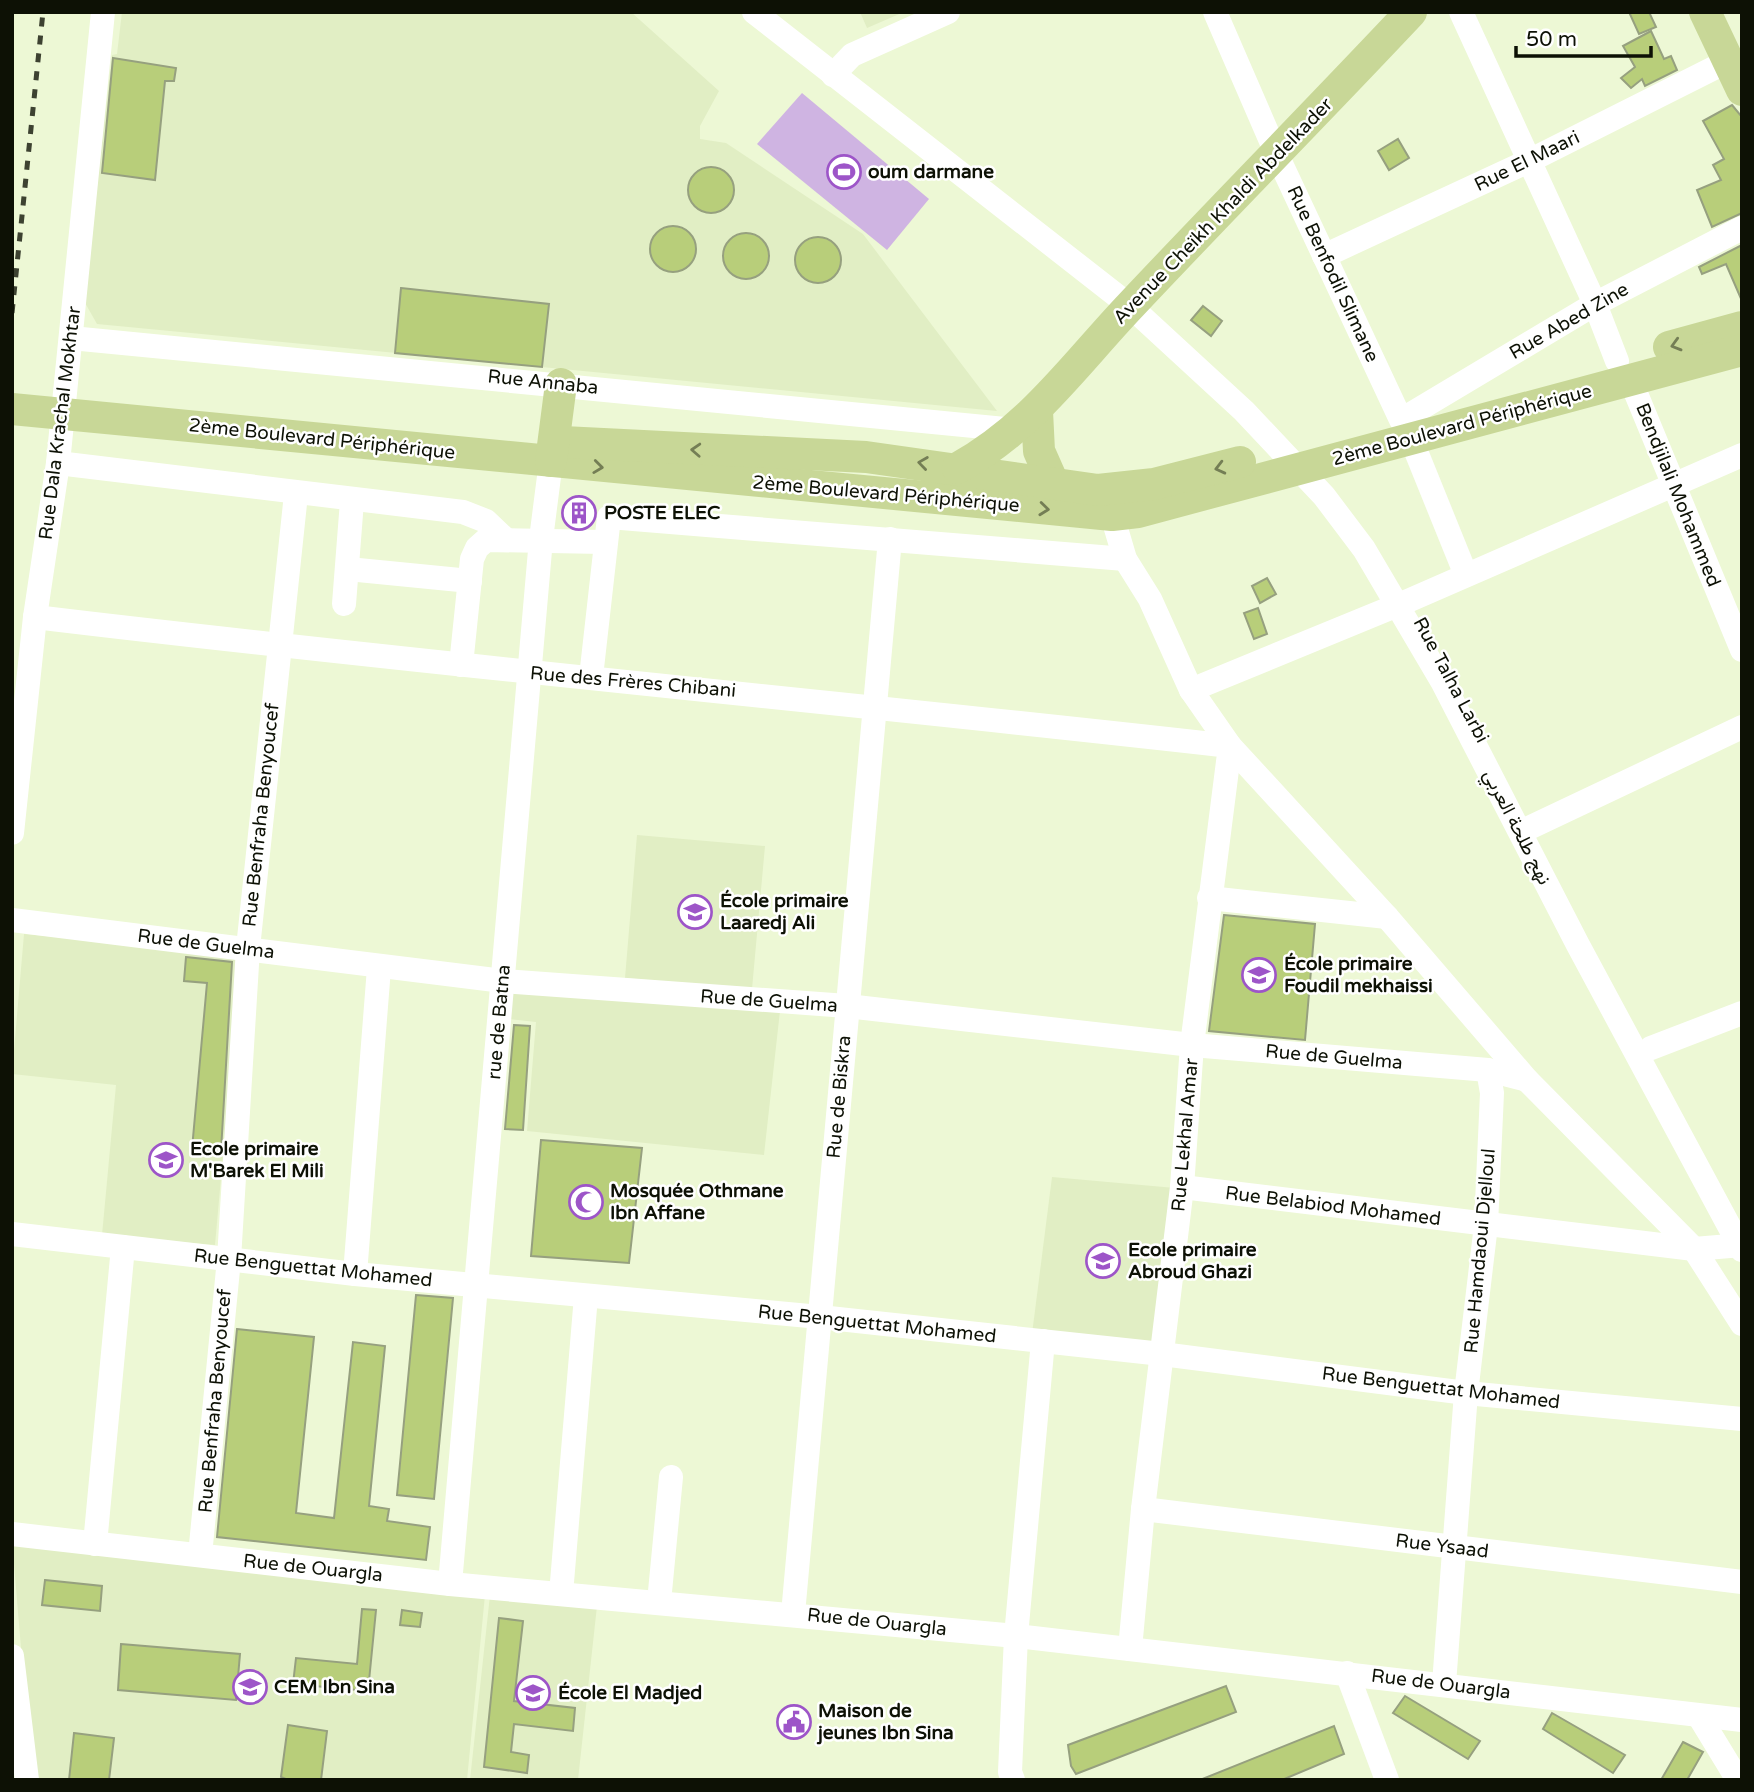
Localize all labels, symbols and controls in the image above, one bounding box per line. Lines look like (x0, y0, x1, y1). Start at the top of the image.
scale bar (1516, 14, 1651, 58)
text: 50 m (1526, 27, 1577, 52)
street label: Avenue Cheïkh Khaldi Abdelkader (1109, 93, 1338, 329)
street label: Rue El Maari (1471, 126, 1583, 196)
sports icon: oum darmane (825, 153, 863, 191)
place label: oum darmane (868, 161, 994, 183)
street label: Rue Benfodil Slimane (1282, 182, 1384, 366)
street label: Rue Abed Zine (1506, 278, 1632, 364)
street label: Rue Dala Krachal Mokhtar (35, 304, 85, 541)
one-way arrow (1670, 337, 1682, 351)
street label: Rue Annaba (486, 365, 600, 399)
street label: 2ème Boulevard Périphérique (1330, 380, 1594, 470)
street label: Bendjilali Mohammed (1631, 400, 1725, 590)
street label: 2ème Boulevard Périphérique (188, 414, 456, 464)
one-way arrow (691, 443, 702, 458)
one-way arrow (917, 456, 929, 471)
one-way arrow (592, 459, 604, 474)
one-way arrow (1214, 459, 1226, 474)
street label: 2ème Boulevard Périphérique (752, 471, 1020, 517)
building icon: POSTE ELEC (560, 494, 598, 532)
one-way arrow (1038, 501, 1050, 516)
place label: POSTE ELEC (604, 502, 720, 524)
street label: Rue Talha Larbi (1409, 613, 1493, 747)
street label: Rue des Frères Chibani (529, 662, 737, 702)
street label: Rue Benfraha Benyoucef (238, 701, 284, 928)
street label: نهج طلحة العربي (1475, 766, 1555, 890)
place label: École primaire Laaredj Ali (720, 889, 849, 935)
school or university icon: École primaire Laaredj Ali (676, 893, 714, 931)
street label: Rue de Guelma (136, 925, 276, 963)
place label: École primaire Foudil mekhaissi (1284, 952, 1433, 997)
school or university icon: École primaire Foudil mekhaissi (1240, 956, 1278, 994)
street label: rue de Batna (483, 964, 515, 1080)
street label: Rue de Guelma (699, 985, 839, 1017)
street label: Rue de Biskra (823, 1034, 855, 1160)
street label: Rue de Guelma (1264, 1040, 1404, 1074)
street label: Rue Lekhal Amar (1167, 1057, 1203, 1213)
place label: Ecole primaire M'Barek El Mili (190, 1138, 324, 1182)
school or university icon: Ecole primaire M'Barek El Mili (147, 1141, 185, 1179)
street label: Rue Hamdaoui Djelloul (1460, 1148, 1500, 1354)
place label: Mosquée Othmane Ibn Affane (610, 1180, 784, 1224)
street label: Rue Belabiod Mohamed (1224, 1182, 1442, 1230)
mosque icon: Mosquée Othmane Ibn Affane (567, 1183, 605, 1221)
place label: Ecole primaire Abroud Ghazi (1128, 1239, 1257, 1283)
school or university icon: Ecole primaire Abroud Ghazi (1084, 1242, 1122, 1280)
street label: Rue Benguettat Mohamed (193, 1245, 433, 1291)
street label: Rue Benfraha Benyoucef (194, 1287, 236, 1514)
street label: Rue Benguettat Mohamed (757, 1301, 997, 1347)
street label: Rue Benguettat Mohamed (1321, 1362, 1561, 1414)
street label: Rue Ysaad (1394, 1529, 1490, 1563)
street label: Rue de Ouargla (242, 1550, 384, 1586)
street label: Rue de Ouargla (806, 1604, 948, 1640)
street label: Rue de Ouargla (1370, 1665, 1512, 1703)
school or university icon: CEM Ibn Sina (231, 1668, 269, 1706)
school or university icon: École El Madjed (514, 1674, 552, 1712)
place label: CEM Ibn Sina (274, 1676, 395, 1698)
place label: École El Madjed (558, 1681, 702, 1705)
place label: Maison de jeunes Ibn Sina (816, 1700, 954, 1745)
public building icon: Maison de jeunes Ibn Sina (775, 1703, 813, 1741)

